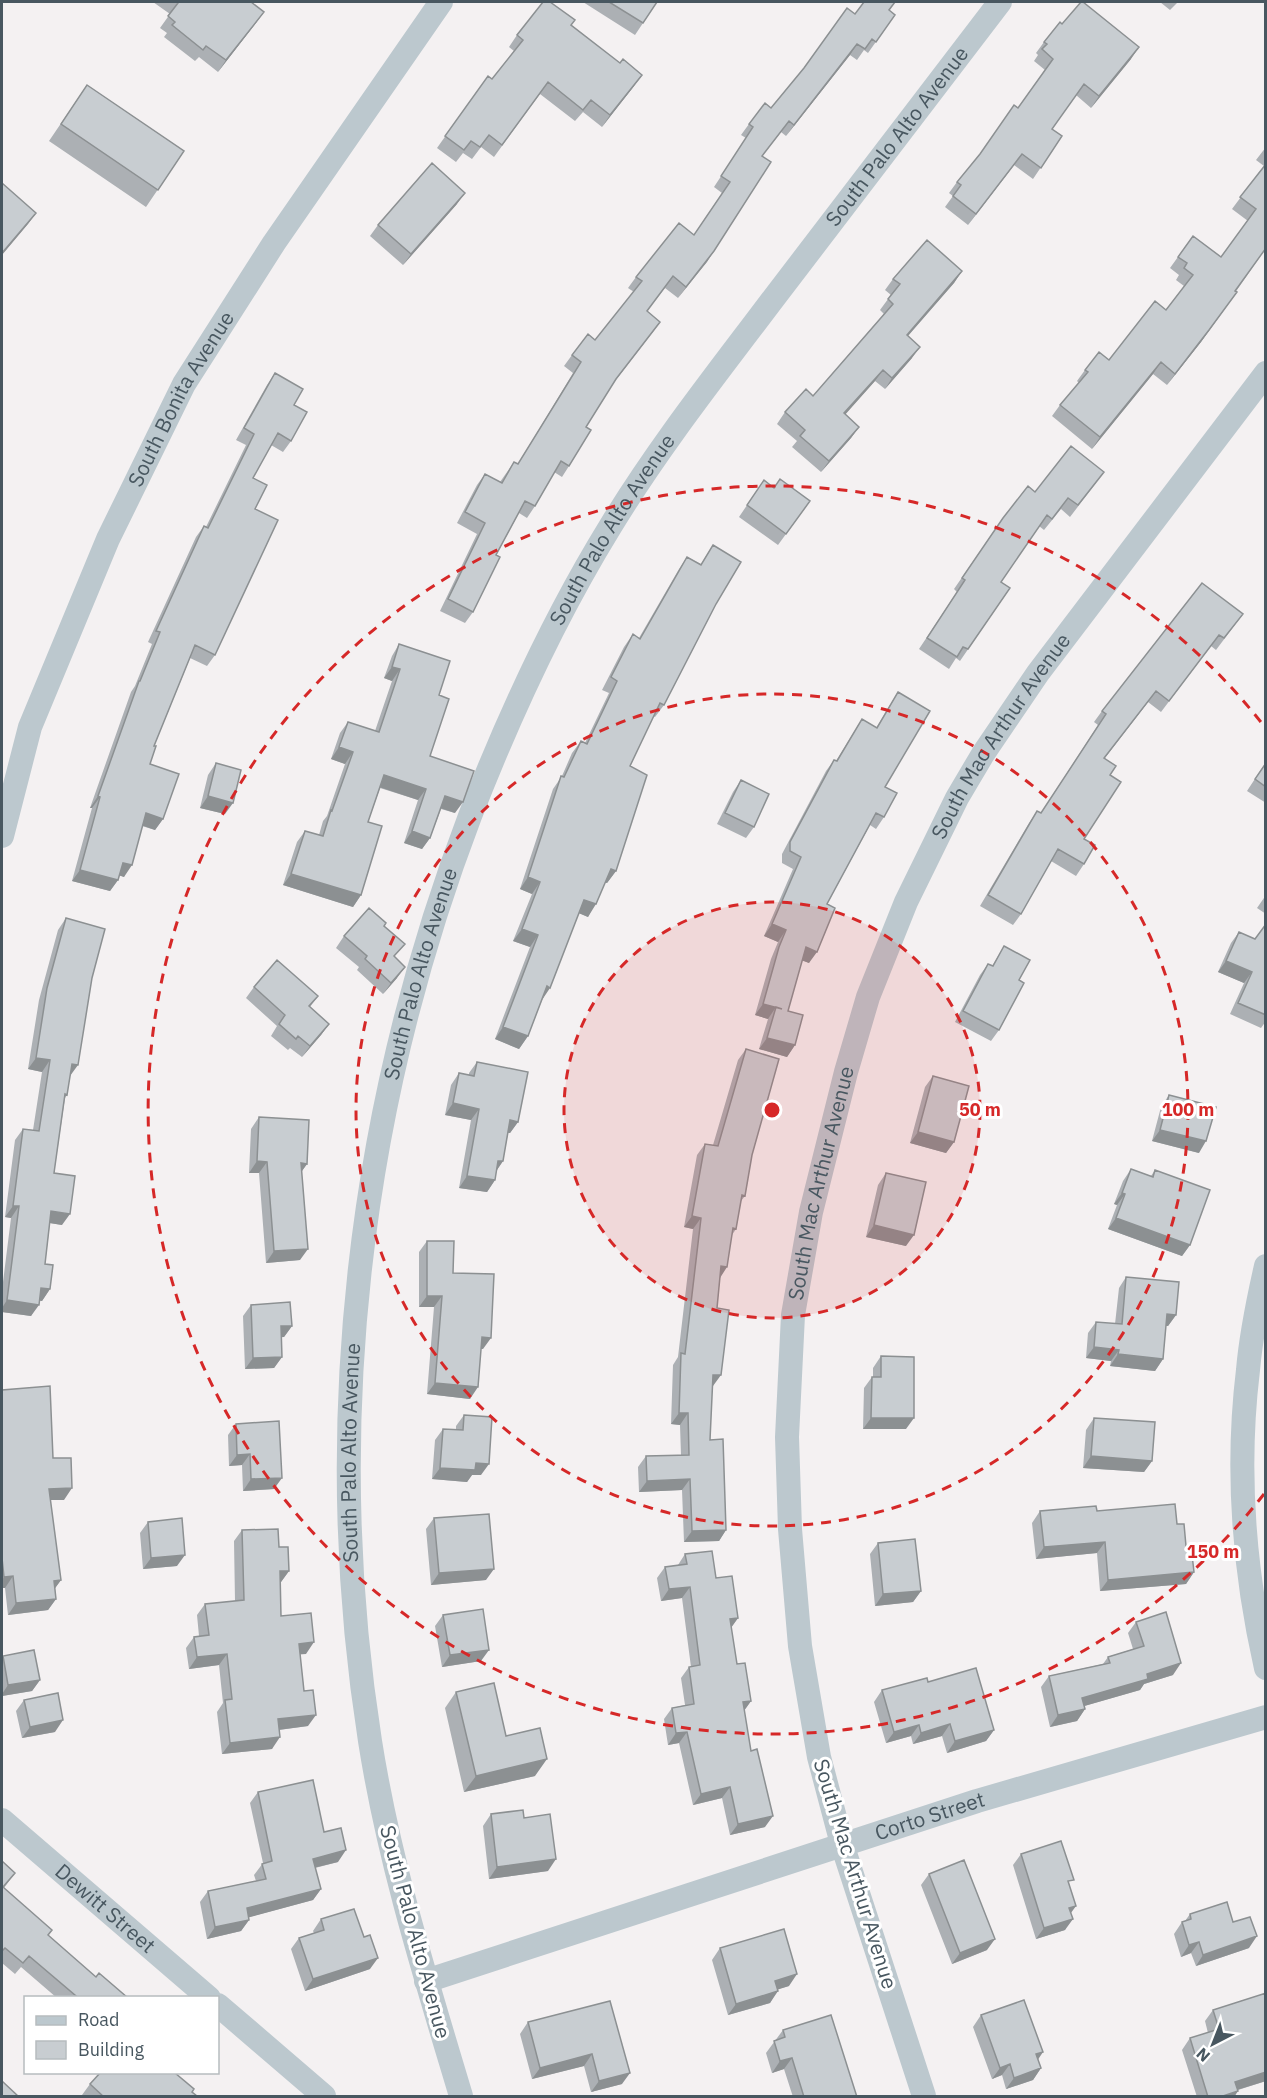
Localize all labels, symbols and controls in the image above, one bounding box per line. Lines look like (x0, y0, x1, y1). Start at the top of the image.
street label: South Palo Alto Avenue (819, 40, 974, 232)
street label: South Bonita Avenue (121, 305, 240, 491)
street label: South Palo Alto Avenue (542, 428, 681, 630)
street label: South Mac Arthur Avenue (924, 627, 1076, 843)
street label: South Palo Alto Avenue (377, 864, 463, 1083)
street label: South Mac Arthur Avenue (781, 1063, 860, 1302)
text: 50 m (959, 1098, 1001, 1121)
text: 100 m (1162, 1098, 1214, 1121)
centre of rings (762, 1100, 782, 1120)
street label: South Palo Alto Avenue (334, 1342, 366, 1563)
text: 150 m (1187, 1540, 1239, 1563)
street label: South Mac Arthur Avenue (808, 1755, 904, 1992)
street label: Corto Street (871, 1785, 988, 1847)
street label: South Palo Alto Avenue (374, 1822, 458, 2041)
street label: Dewitt Street (50, 1857, 162, 1959)
legend (24, 1996, 219, 2074)
text: Road (78, 2008, 119, 2031)
north arrow (1183, 2014, 1243, 2074)
text: Building (78, 2038, 145, 2061)
text: N (1192, 2044, 1214, 2066)

